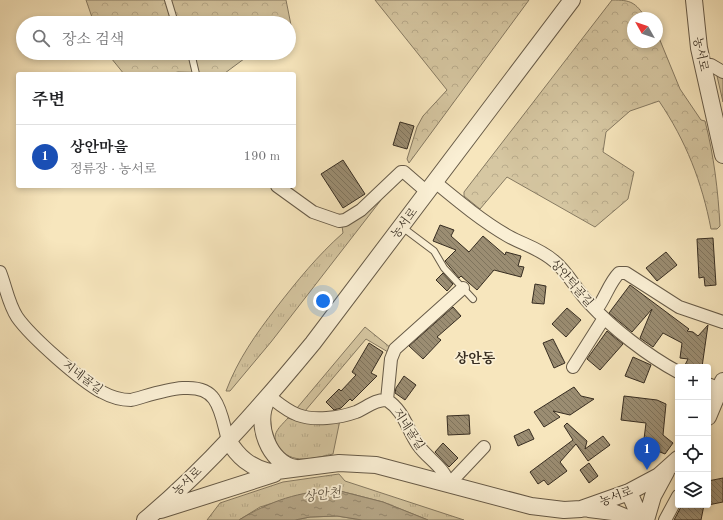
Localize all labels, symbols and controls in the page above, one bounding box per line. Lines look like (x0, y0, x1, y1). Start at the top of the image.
north arrow (627, 12, 663, 48)
search box (16, 16, 296, 60)
icon: search (30, 27, 52, 49)
text: 장소 검색 (62, 33, 124, 48)
street label: 농서로 (691, 36, 711, 73)
text: 주변 (32, 92, 65, 109)
text: 상안마을 (70, 141, 128, 156)
text: 1 (41, 150, 49, 163)
text: 190 m (243, 150, 280, 163)
text: 정류장 · 농서로 (70, 163, 156, 176)
street label: 농서로 (389, 205, 420, 241)
street label: 상안턱골길 (548, 257, 596, 309)
your location (313, 291, 333, 311)
district label: 상안동 (455, 350, 496, 366)
street label: 지네골길 (60, 358, 105, 397)
map controls (675, 364, 711, 508)
button: + (675, 364, 711, 400)
button: − (675, 400, 711, 436)
street label: 지네골길 (391, 406, 427, 452)
button: locate (675, 436, 711, 472)
pin: 1 (634, 437, 660, 470)
street label: 농서로 (170, 464, 205, 498)
button: layers (675, 472, 711, 508)
water label: 상안천 (302, 484, 343, 505)
street label: 농서로 (598, 484, 635, 509)

